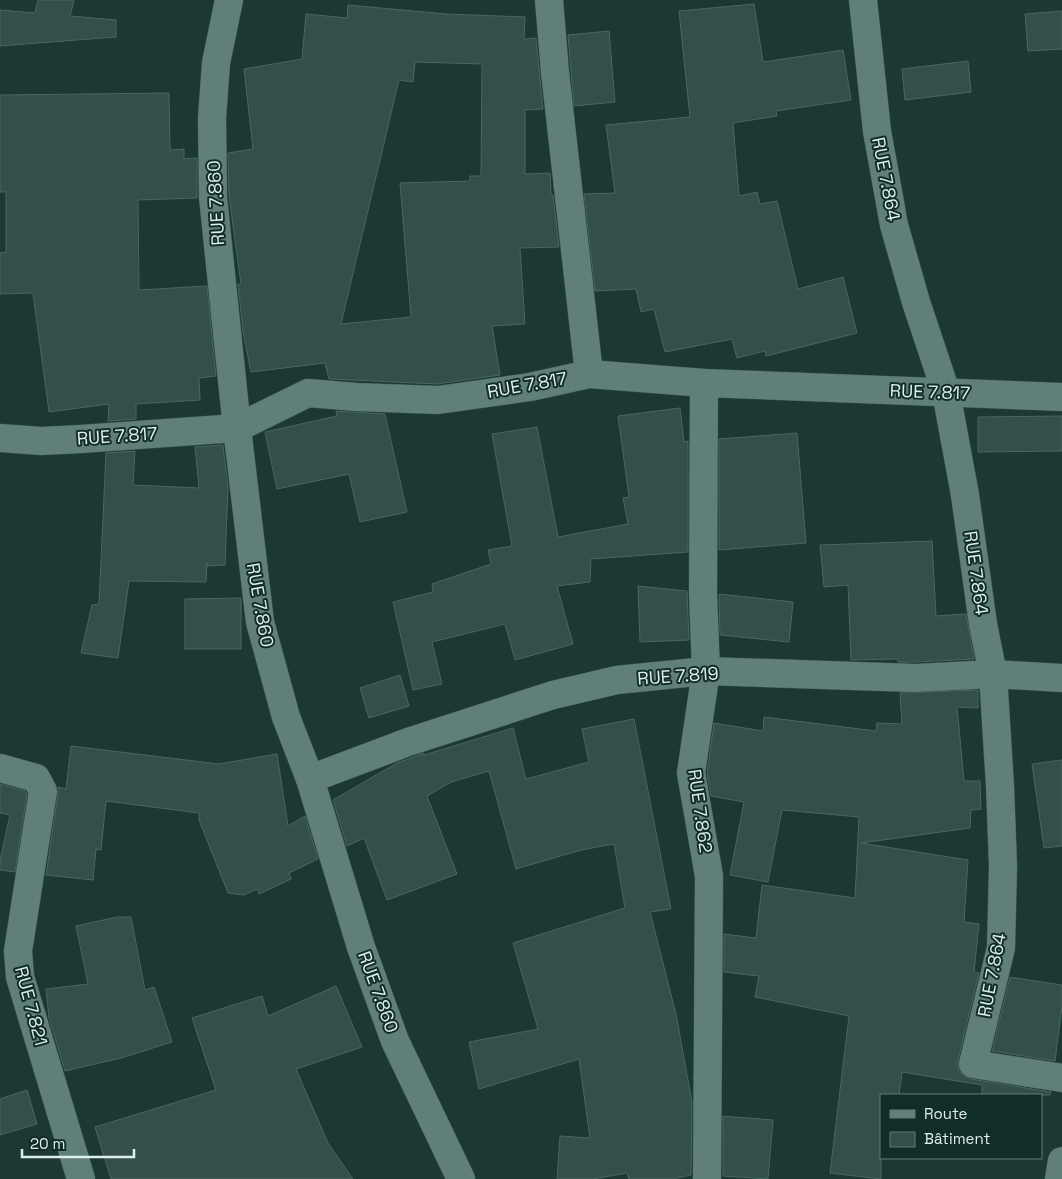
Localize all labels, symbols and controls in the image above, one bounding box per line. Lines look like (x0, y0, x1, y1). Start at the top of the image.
street label: RUE 7.864 (867, 135, 906, 223)
street label: RUE 7.860 (202, 160, 229, 246)
street label: RUE 7.817 (485, 366, 569, 403)
street label: RUE 7.817 (889, 379, 971, 404)
street label: RUE 7.817 (76, 421, 158, 450)
street label: RUE 7.864 (959, 529, 994, 617)
street label: RUE 7.860 (242, 561, 279, 649)
street label: RUE 7.819 (637, 661, 719, 690)
street label: RUE 7.862 (683, 767, 718, 854)
street label: RUE 7.864 (972, 931, 1011, 1019)
street label: RUE 7.860 (353, 948, 404, 1036)
street label: RUE 7.821 (10, 964, 53, 1048)
legend (880, 1094, 1042, 1159)
text: Route (924, 1104, 968, 1123)
scale bar (22, 1126, 135, 1158)
text: Bâtiment (924, 1129, 990, 1148)
text: 20 m (30, 1134, 65, 1153)

